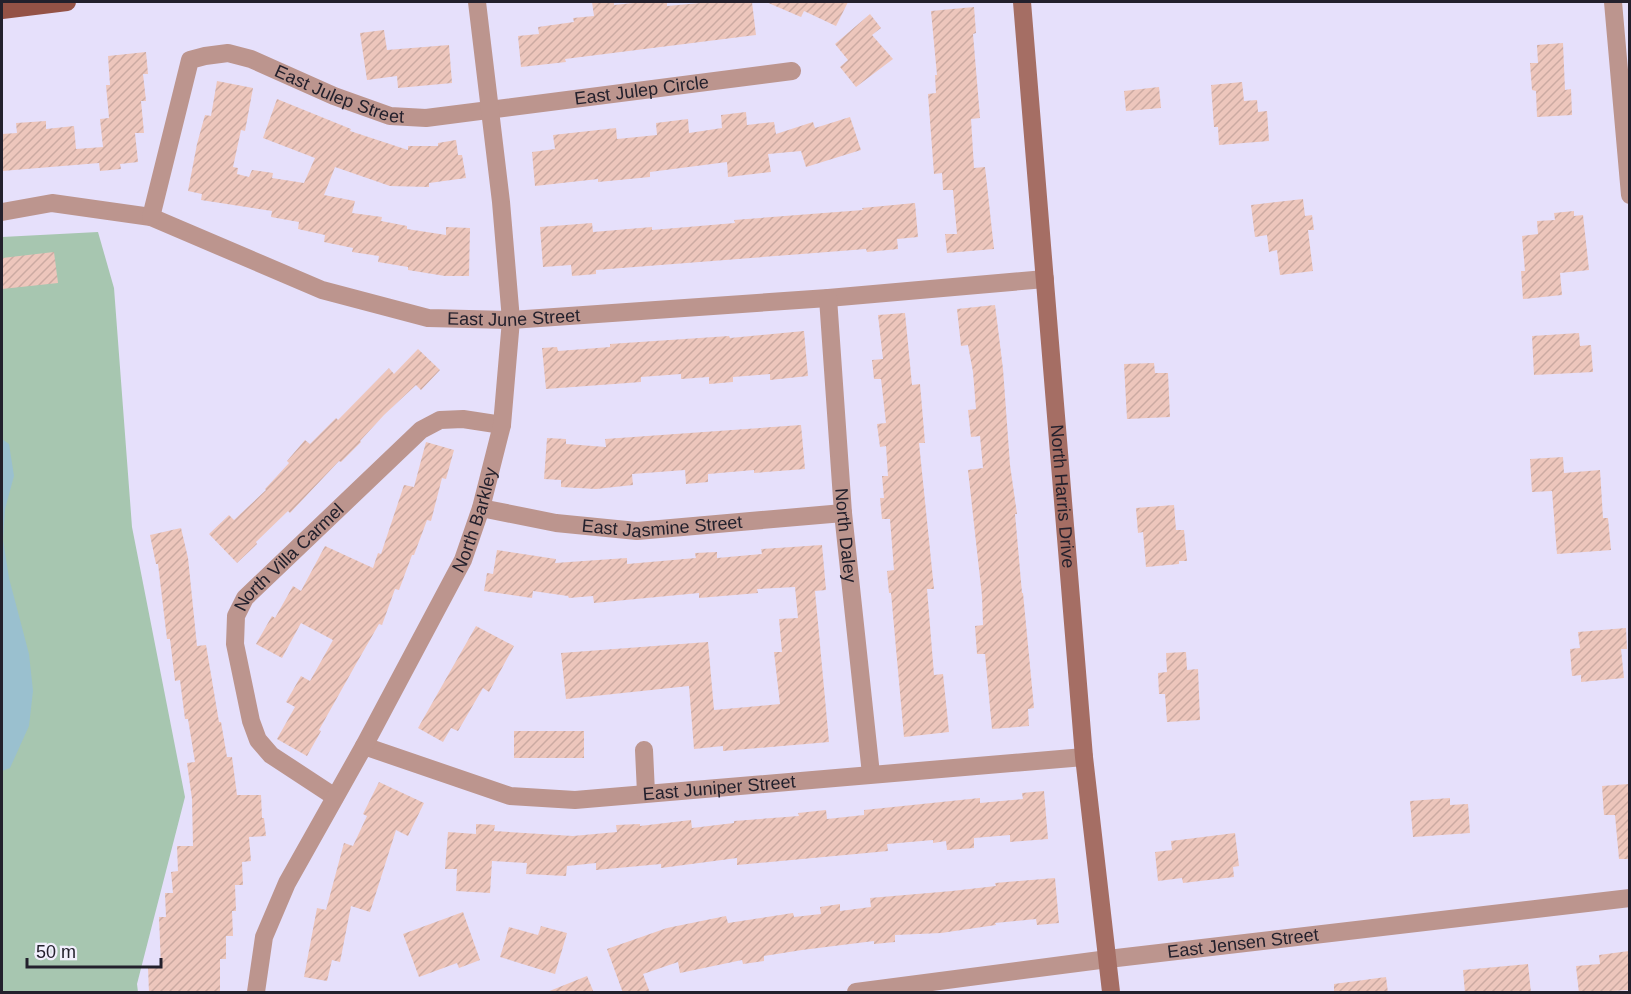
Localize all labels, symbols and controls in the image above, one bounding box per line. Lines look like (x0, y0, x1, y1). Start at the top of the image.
street label: East Julep Street (272, 61, 405, 127)
street label: East Julep Circle (573, 72, 710, 109)
street label: East June Street (447, 305, 581, 330)
street label: North Harris Drive (1047, 424, 1078, 569)
street label: North Barkley (448, 465, 501, 576)
street label: North Daley (831, 487, 860, 584)
street label: North Villa Carmel (230, 499, 348, 614)
street label: East Jasmine Street (581, 512, 743, 542)
street label: East Juniper Street (642, 771, 796, 804)
street label: East Jensen Street (1166, 924, 1320, 962)
scale bar (27, 931, 160, 969)
text: 50 m (36, 942, 76, 962)

